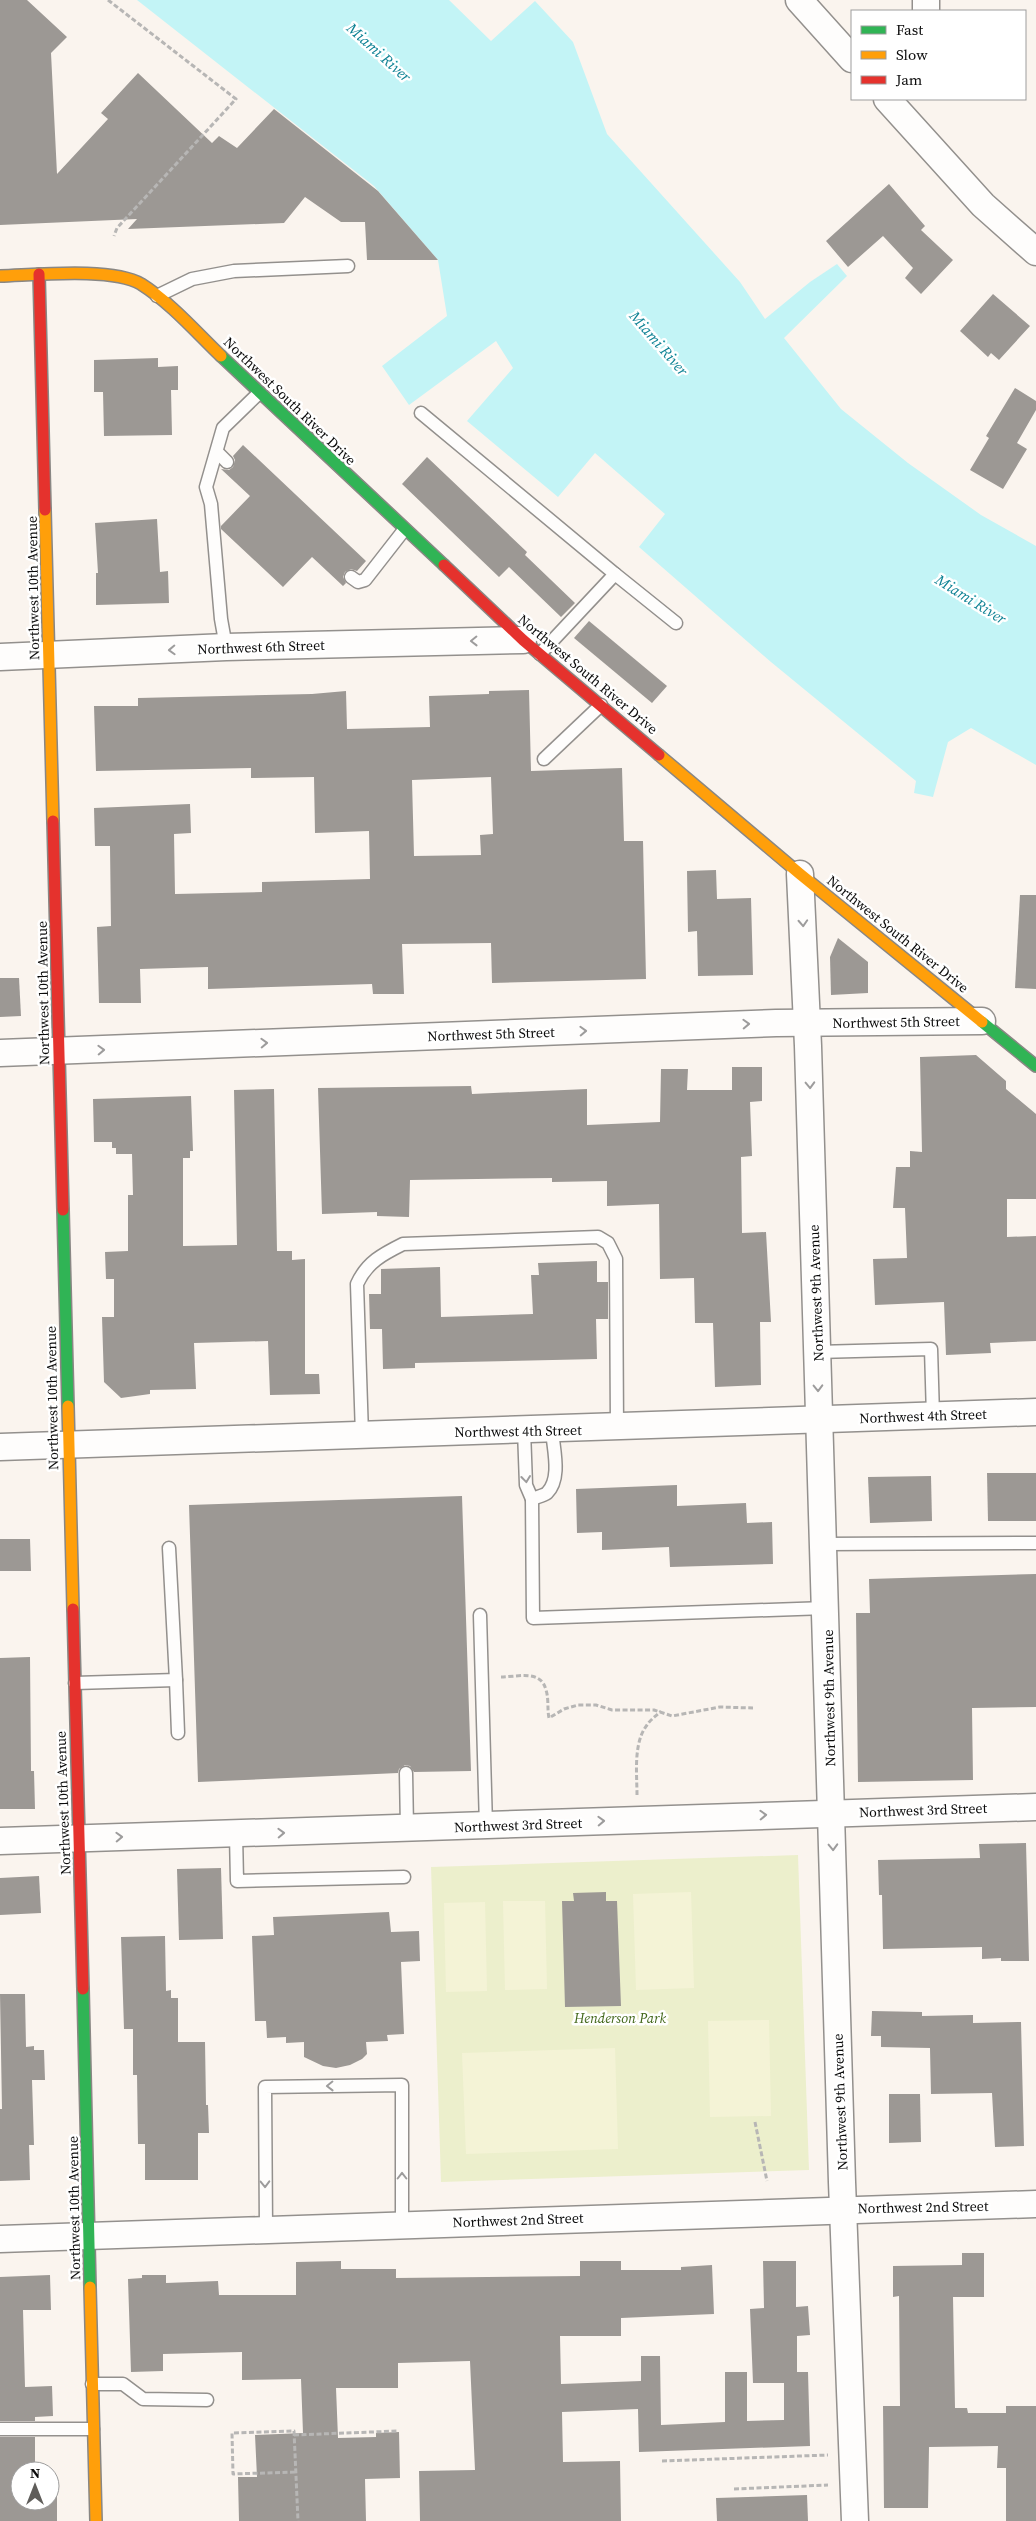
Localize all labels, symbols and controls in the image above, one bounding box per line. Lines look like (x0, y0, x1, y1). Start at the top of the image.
legend (851, 10, 1026, 100)
water label: Miami River (342, 17, 416, 87)
text: Fast (896, 19, 923, 40)
text: Slow (896, 44, 928, 65)
text: Jam (895, 69, 923, 90)
water label: Miami River (624, 305, 694, 381)
street label: Northwest South River Drive (219, 332, 361, 470)
street label: Northwest 10th Avenue (22, 516, 44, 660)
water label: Miami River (931, 568, 1011, 630)
street label: Northwest South River Drive (514, 609, 662, 739)
street label: Northwest 6th Street (197, 635, 325, 659)
one-way arrow (470, 636, 478, 647)
one-way arrow (167, 644, 175, 655)
street label: Northwest South River Drive (823, 871, 973, 997)
one-way arrow (797, 919, 808, 927)
street label: Northwest 10th Avenue (32, 921, 54, 1065)
street label: Northwest 5th Street (832, 1011, 960, 1033)
one-way arrow (742, 1019, 750, 1030)
street label: Northwest 5th Street (427, 1022, 555, 1046)
one-way arrow (580, 1025, 588, 1036)
one-way arrow (260, 1038, 268, 1049)
one-way arrow (97, 1044, 105, 1055)
one-way arrow (804, 1081, 815, 1089)
street label: Northwest 9th Avenue (804, 1224, 828, 1362)
street label: Northwest 10th Avenue (41, 1326, 63, 1470)
one-way arrow (813, 1384, 824, 1392)
street label: Northwest 4th Street (859, 1404, 987, 1428)
street label: Northwest 4th Street (454, 1420, 582, 1442)
one-way arrow (520, 1475, 531, 1483)
street label: Northwest 9th Avenue (818, 1629, 840, 1767)
street label: Northwest 10th Avenue (50, 1731, 76, 1875)
street label: Northwest 3rd Street (859, 1798, 988, 1822)
one-way arrow (760, 1810, 768, 1820)
street label: Northwest 3rd Street (454, 1813, 583, 1837)
one-way arrow (597, 1816, 605, 1827)
one-way arrow (277, 1827, 285, 1838)
one-way arrow (115, 1832, 123, 1843)
one-way arrow (827, 1844, 838, 1852)
park label: Henderson Park (573, 2008, 666, 2028)
street label: Northwest 9th Avenue (828, 2033, 852, 2171)
one-way arrow (326, 2081, 334, 2091)
street label: Northwest 10th Avenue (63, 2136, 85, 2280)
one-way arrow (397, 2171, 407, 2179)
one-way arrow (260, 2180, 271, 2188)
street label: Northwest 2nd Street (857, 2196, 989, 2218)
street label: Northwest 2nd Street (452, 2208, 584, 2232)
north arrow (10, 2461, 60, 2511)
text: N (30, 2463, 40, 2483)

